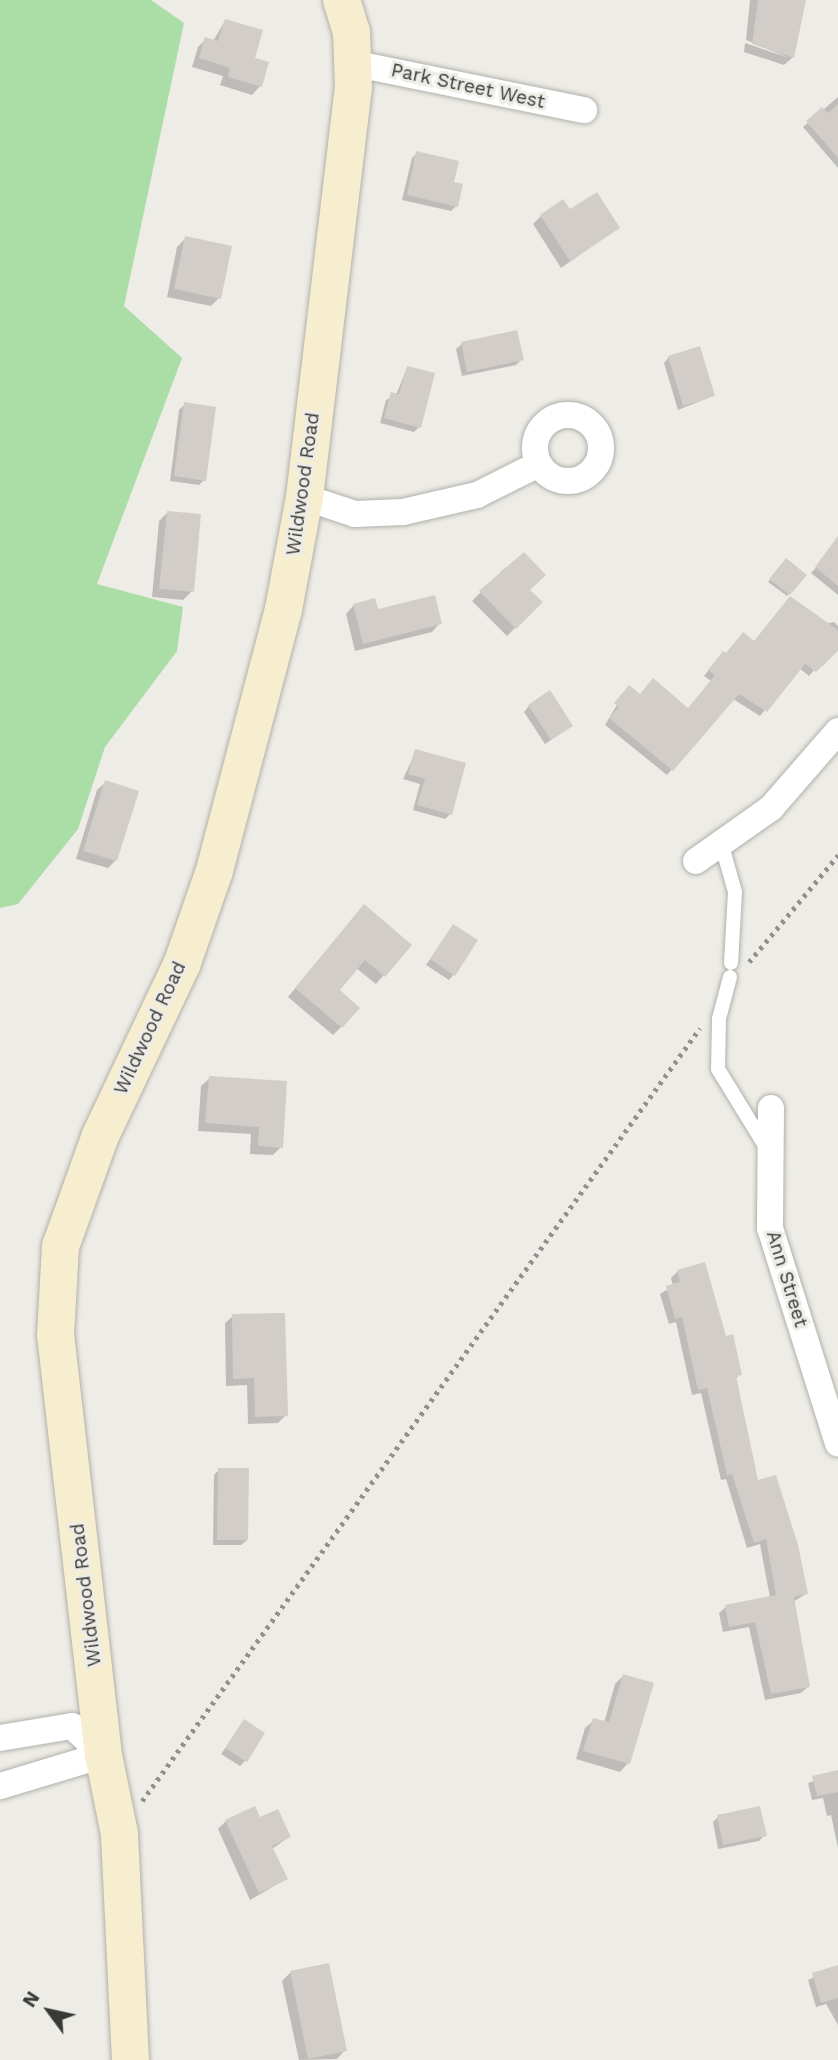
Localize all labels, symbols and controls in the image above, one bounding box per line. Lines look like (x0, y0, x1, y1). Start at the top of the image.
street label: Park Street West (389, 58, 547, 114)
street label: Wildwood Road (282, 411, 324, 557)
street label: Wildwood Road (109, 958, 191, 1098)
street label: Ann Street (762, 1228, 812, 1330)
street label: Wildwood Road (66, 1522, 106, 1668)
north arrow (14, 1976, 84, 2046)
text: N (17, 1987, 44, 2011)

